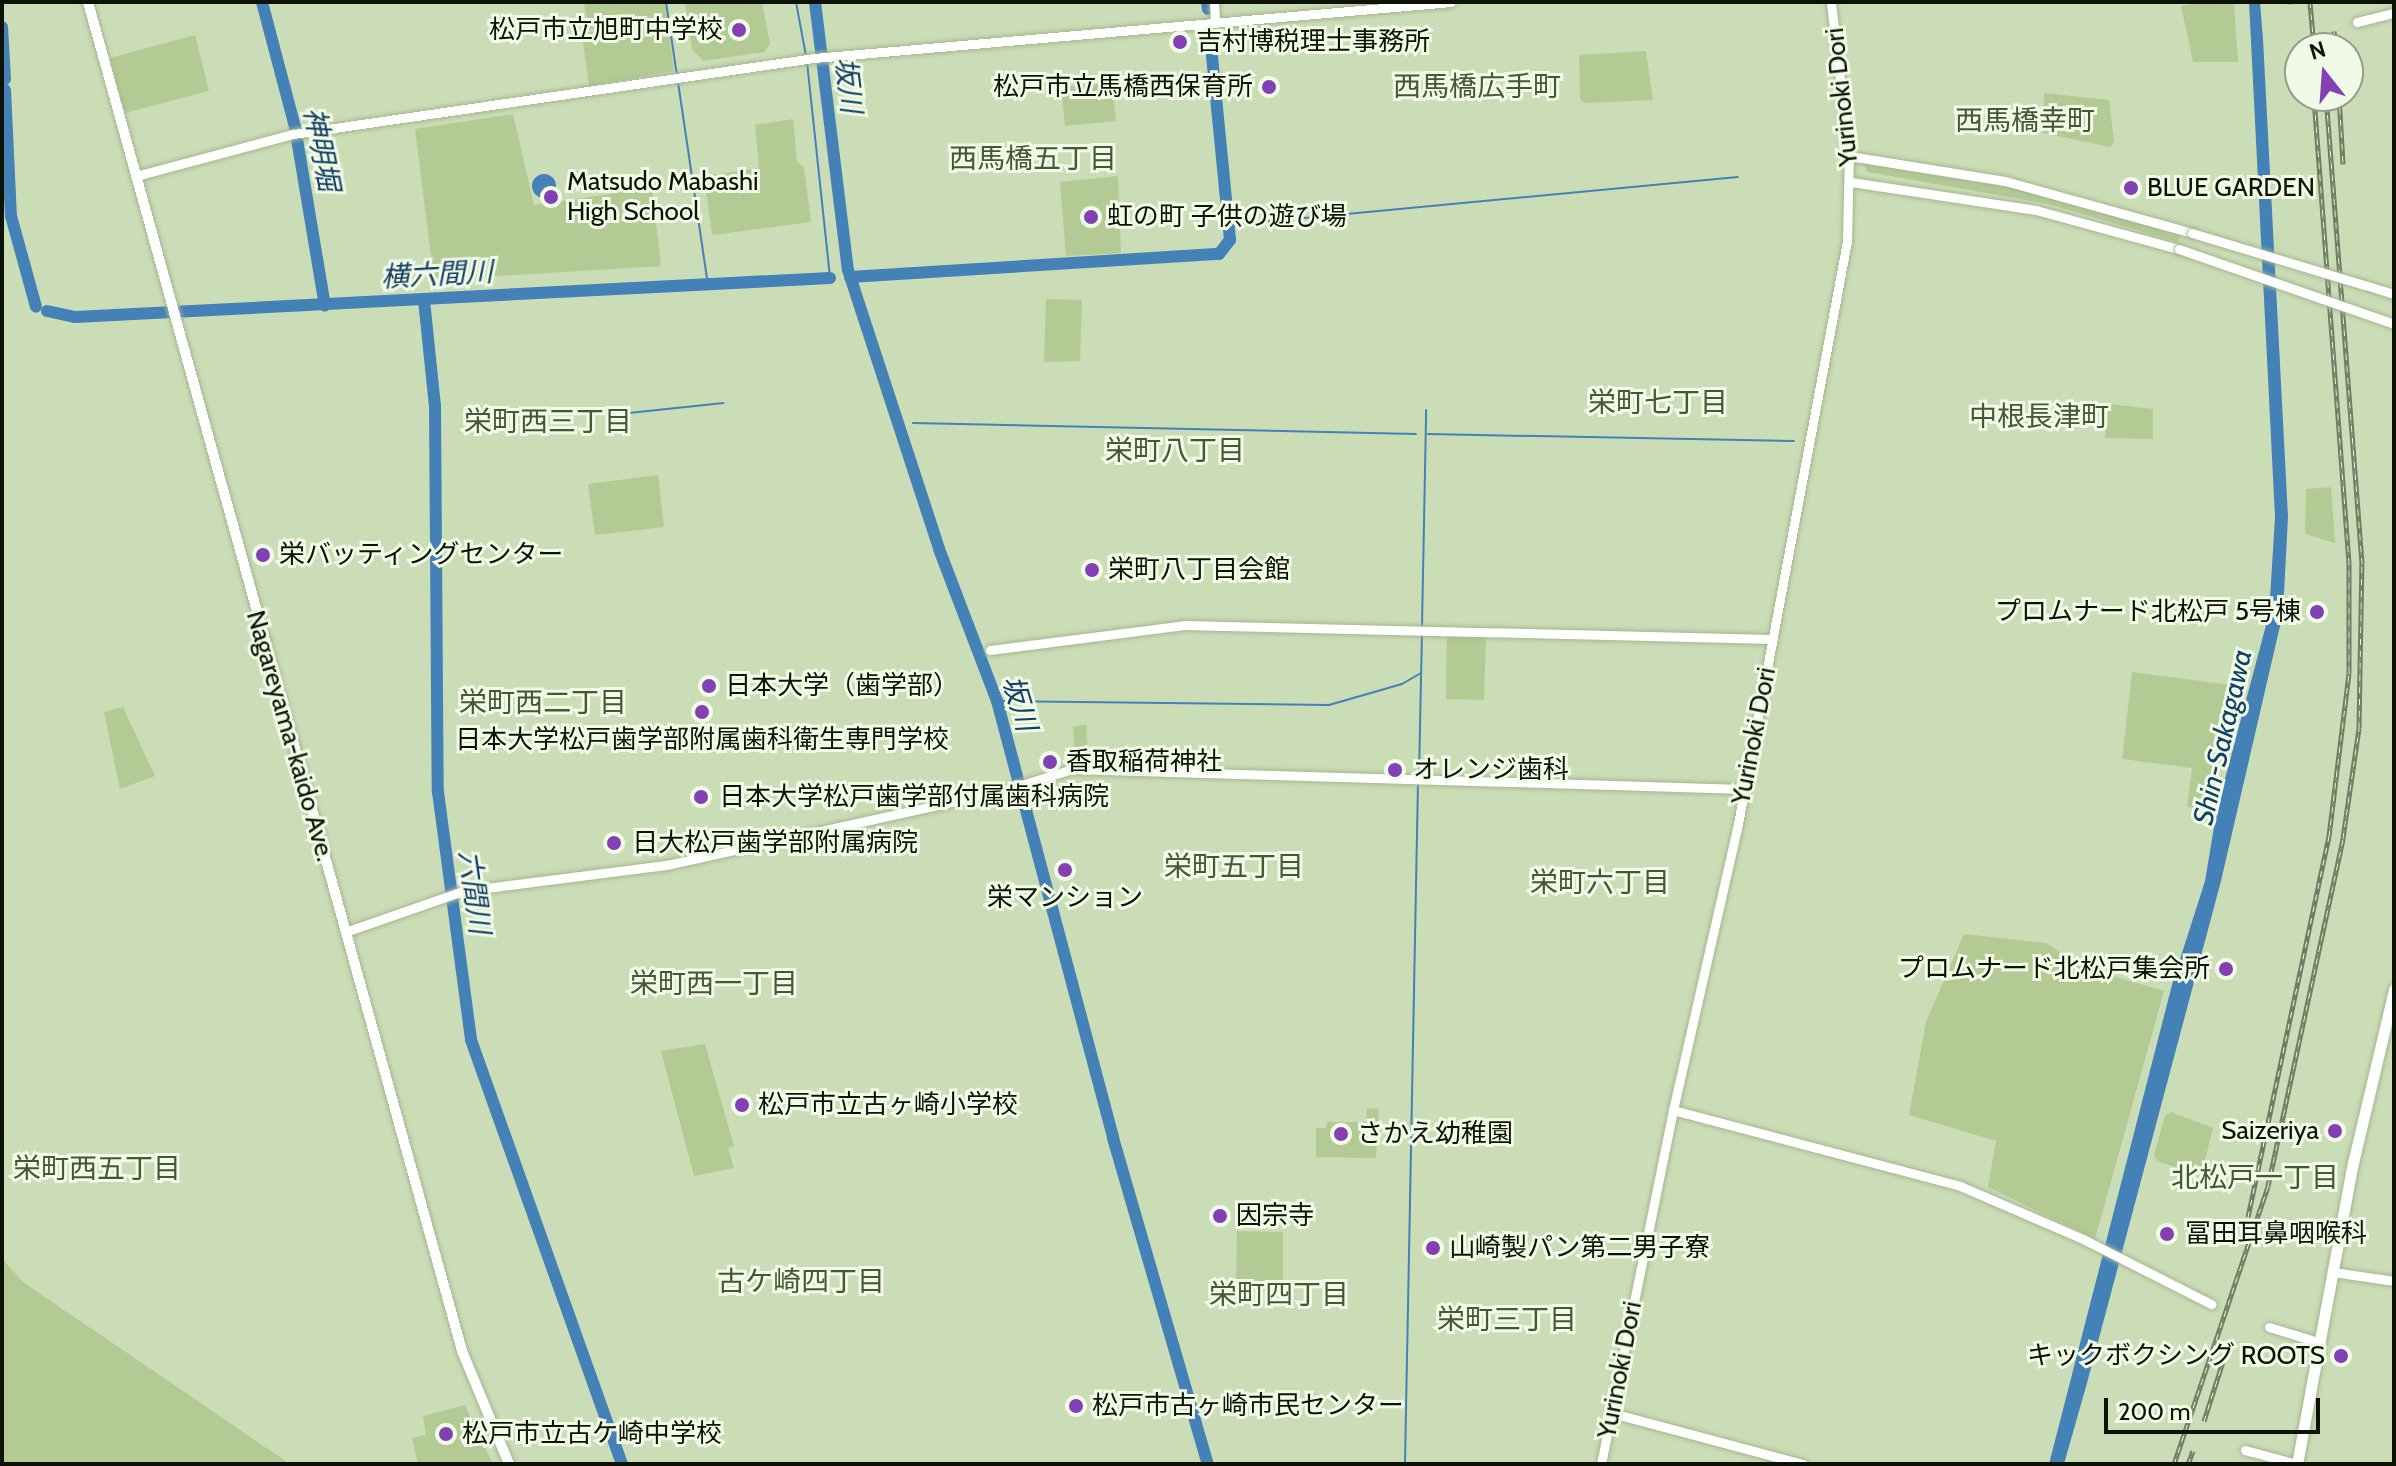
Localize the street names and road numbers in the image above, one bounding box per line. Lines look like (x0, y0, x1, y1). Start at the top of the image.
street label: Yurinoki Dori (1819, 26, 1865, 168)
street label: Nagareyama-kaido Ave. (239, 607, 341, 865)
street label: Yurinoki Dori (1725, 665, 1783, 807)
street label: Yurinoki Dori (1591, 1299, 1649, 1441)

